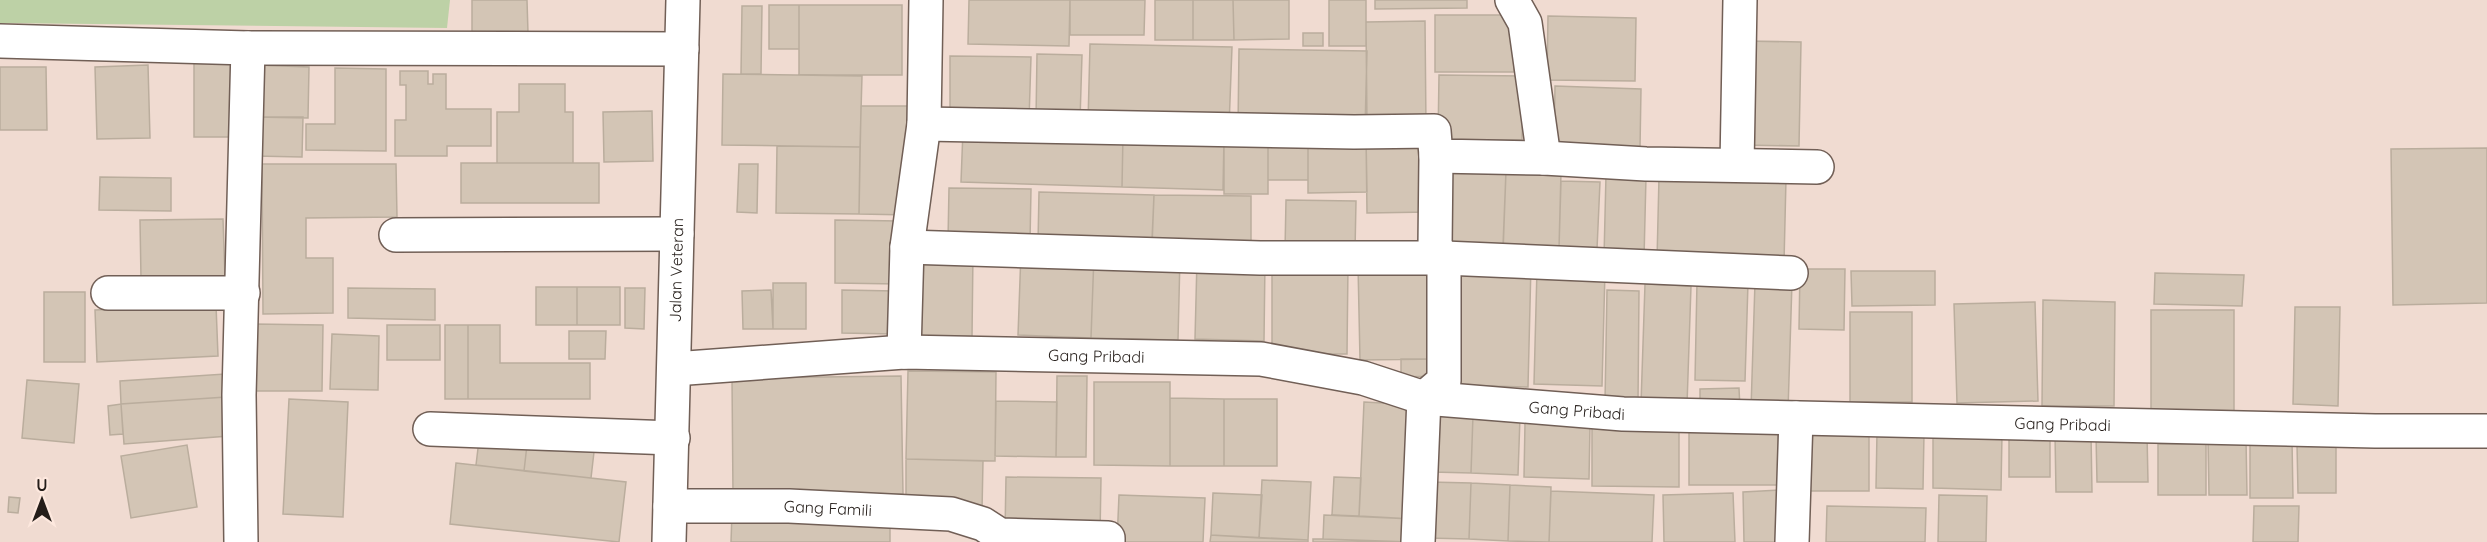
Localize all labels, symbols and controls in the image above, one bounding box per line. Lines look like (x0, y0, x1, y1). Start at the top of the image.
street label: Jalan Veteran (665, 218, 687, 323)
street label: Gang Pribadi (1048, 345, 1145, 367)
street label: Gang Pribadi (1528, 396, 1625, 424)
street label: Gang Pribadi (2014, 413, 2111, 435)
north arrow (12, 470, 72, 530)
text: U (36, 475, 48, 495)
street label: Gang Famili (783, 496, 873, 520)

